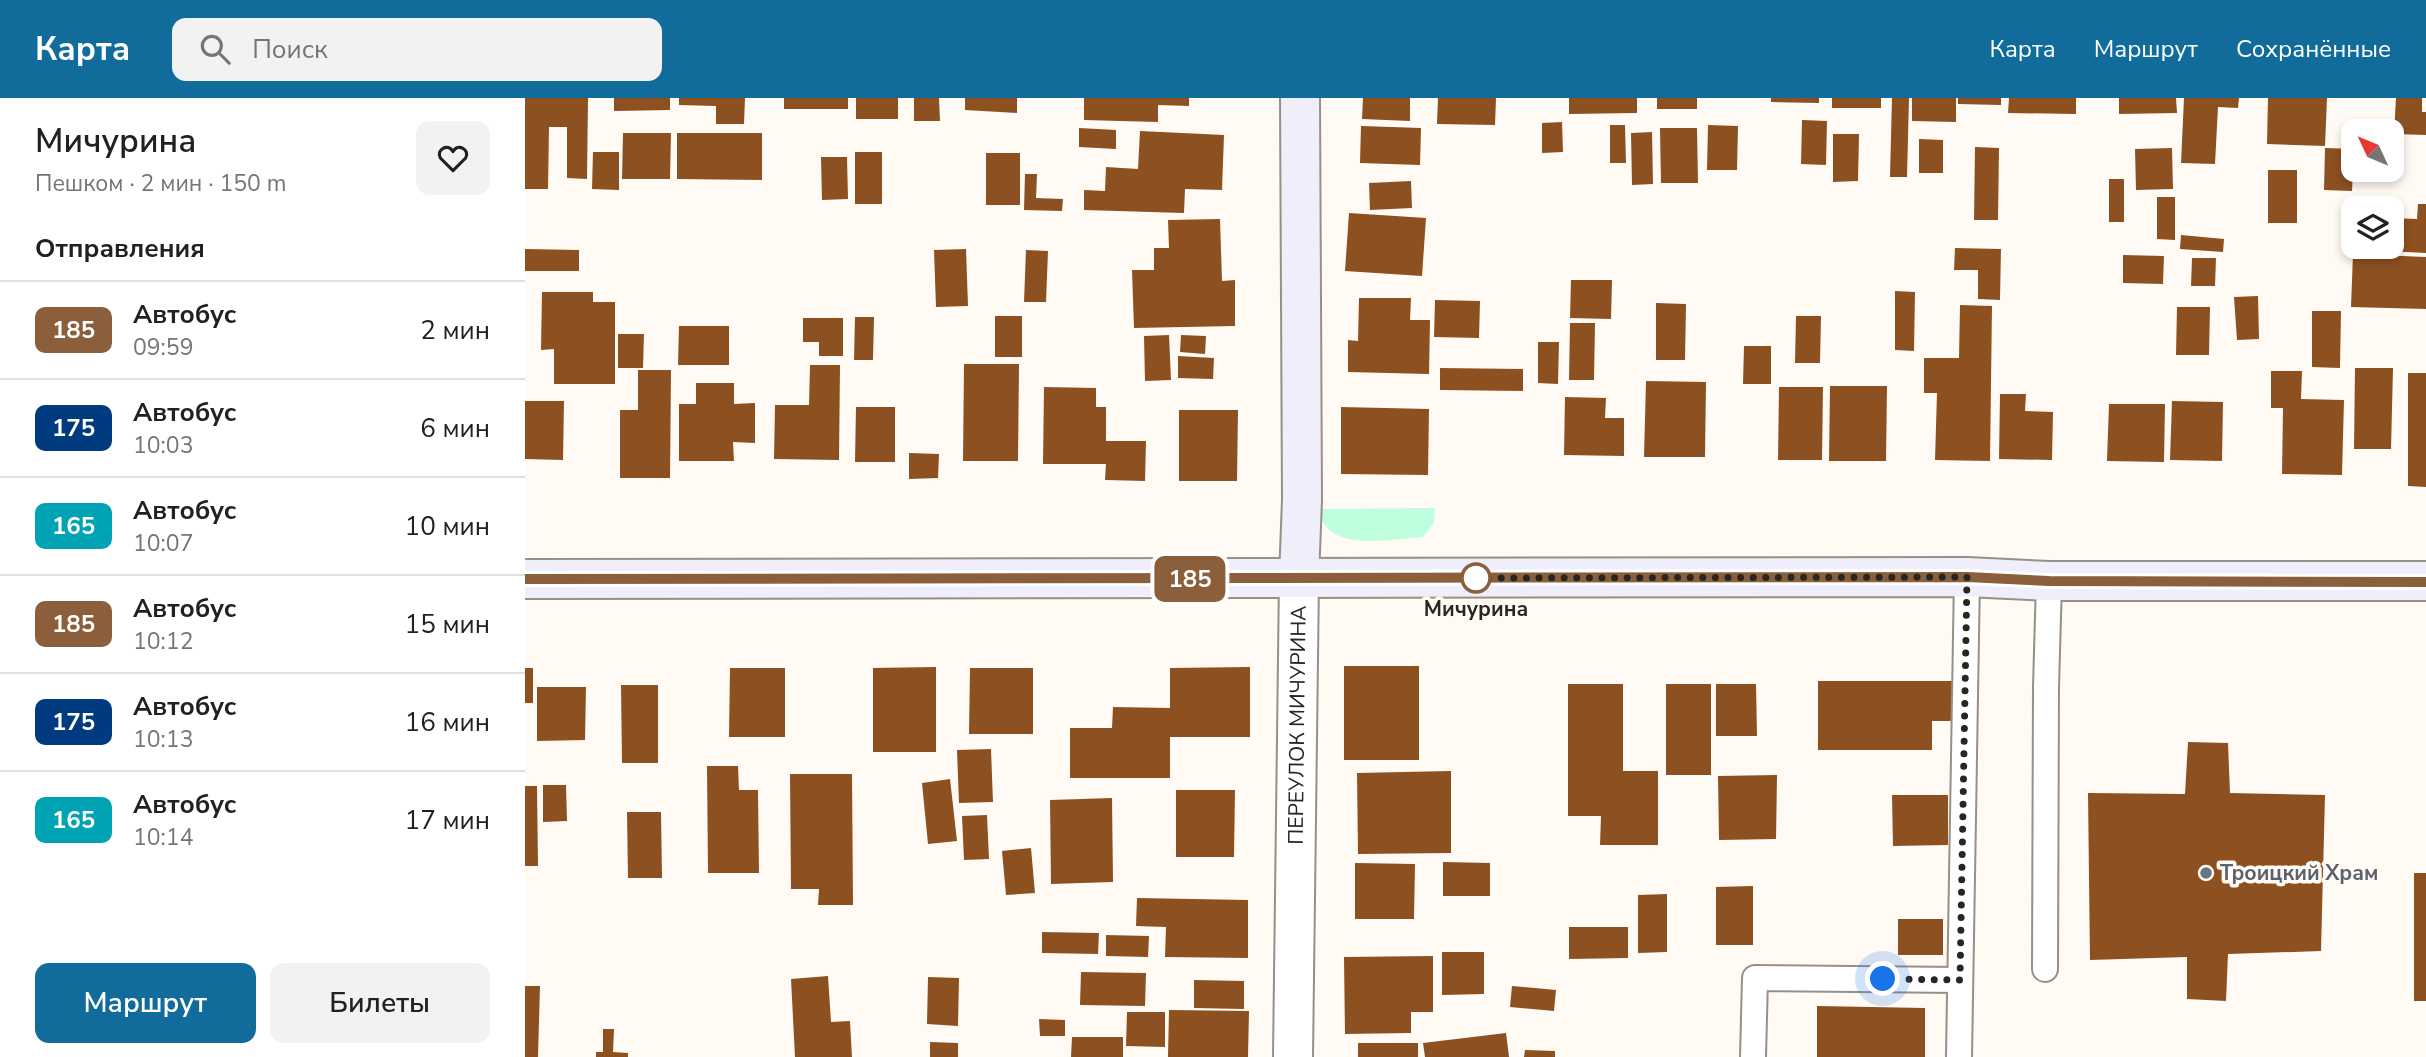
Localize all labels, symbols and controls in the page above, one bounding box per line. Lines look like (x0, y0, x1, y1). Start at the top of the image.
search box (172, 18, 662, 81)
text: Карта (35, 27, 130, 72)
icon: search (196, 30, 234, 68)
text: Поиск (252, 32, 328, 67)
text: Карта (1990, 33, 2056, 65)
text: Маршрут (2094, 33, 2198, 65)
text: Сохранённые (2236, 33, 2391, 65)
text: Мичурина (35, 119, 196, 164)
north arrow (2341, 119, 2405, 182)
map controls (2341, 119, 2404, 259)
button: heart (416, 121, 490, 195)
text: Пешком · 2 мин · 150 m (35, 168, 286, 199)
button: layers (2341, 196, 2404, 259)
text: Отправления (35, 231, 205, 266)
text: Автобус (133, 297, 236, 332)
text: 2 мин (420, 313, 490, 348)
text: 185 (52, 314, 95, 346)
text: 09:59 (133, 332, 193, 363)
text: Автобус (133, 395, 236, 430)
text: 6 мин (420, 411, 490, 446)
text: 175 (52, 412, 95, 444)
text: 10:03 (133, 430, 193, 461)
text: Автобус (133, 493, 236, 528)
text: 10 мин (405, 509, 490, 544)
text: 165 (52, 510, 95, 542)
text: 10:07 (133, 528, 193, 559)
line badge: 185 (1150, 556, 1230, 602)
text: 185 (1168, 563, 1212, 595)
marker: Мичурина (1461, 563, 1491, 593)
text: Автобус (133, 591, 236, 626)
place label: Мичурина (1424, 595, 1528, 623)
street label: ПЕРЕУЛОК МИЧУРИНА (1282, 605, 1313, 845)
text: 15 мин (405, 607, 490, 642)
text: 185 (52, 608, 95, 640)
text: 10:12 (133, 626, 193, 657)
text: Автобус (133, 689, 236, 724)
text: 16 мин (405, 705, 490, 740)
text: 175 (52, 706, 95, 738)
text: 10:13 (133, 724, 193, 755)
text: Автобус (133, 787, 236, 822)
text: 17 мин (405, 803, 490, 838)
text: 165 (52, 804, 95, 836)
text: 10:14 (133, 822, 193, 853)
place label: Троицкий Храм (2220, 859, 2378, 887)
marker: Троицкий Храм (2198, 865, 2214, 881)
your location (1865, 961, 1900, 996)
button: Маршрут (35, 963, 256, 1043)
button: Билеты (270, 963, 490, 1043)

